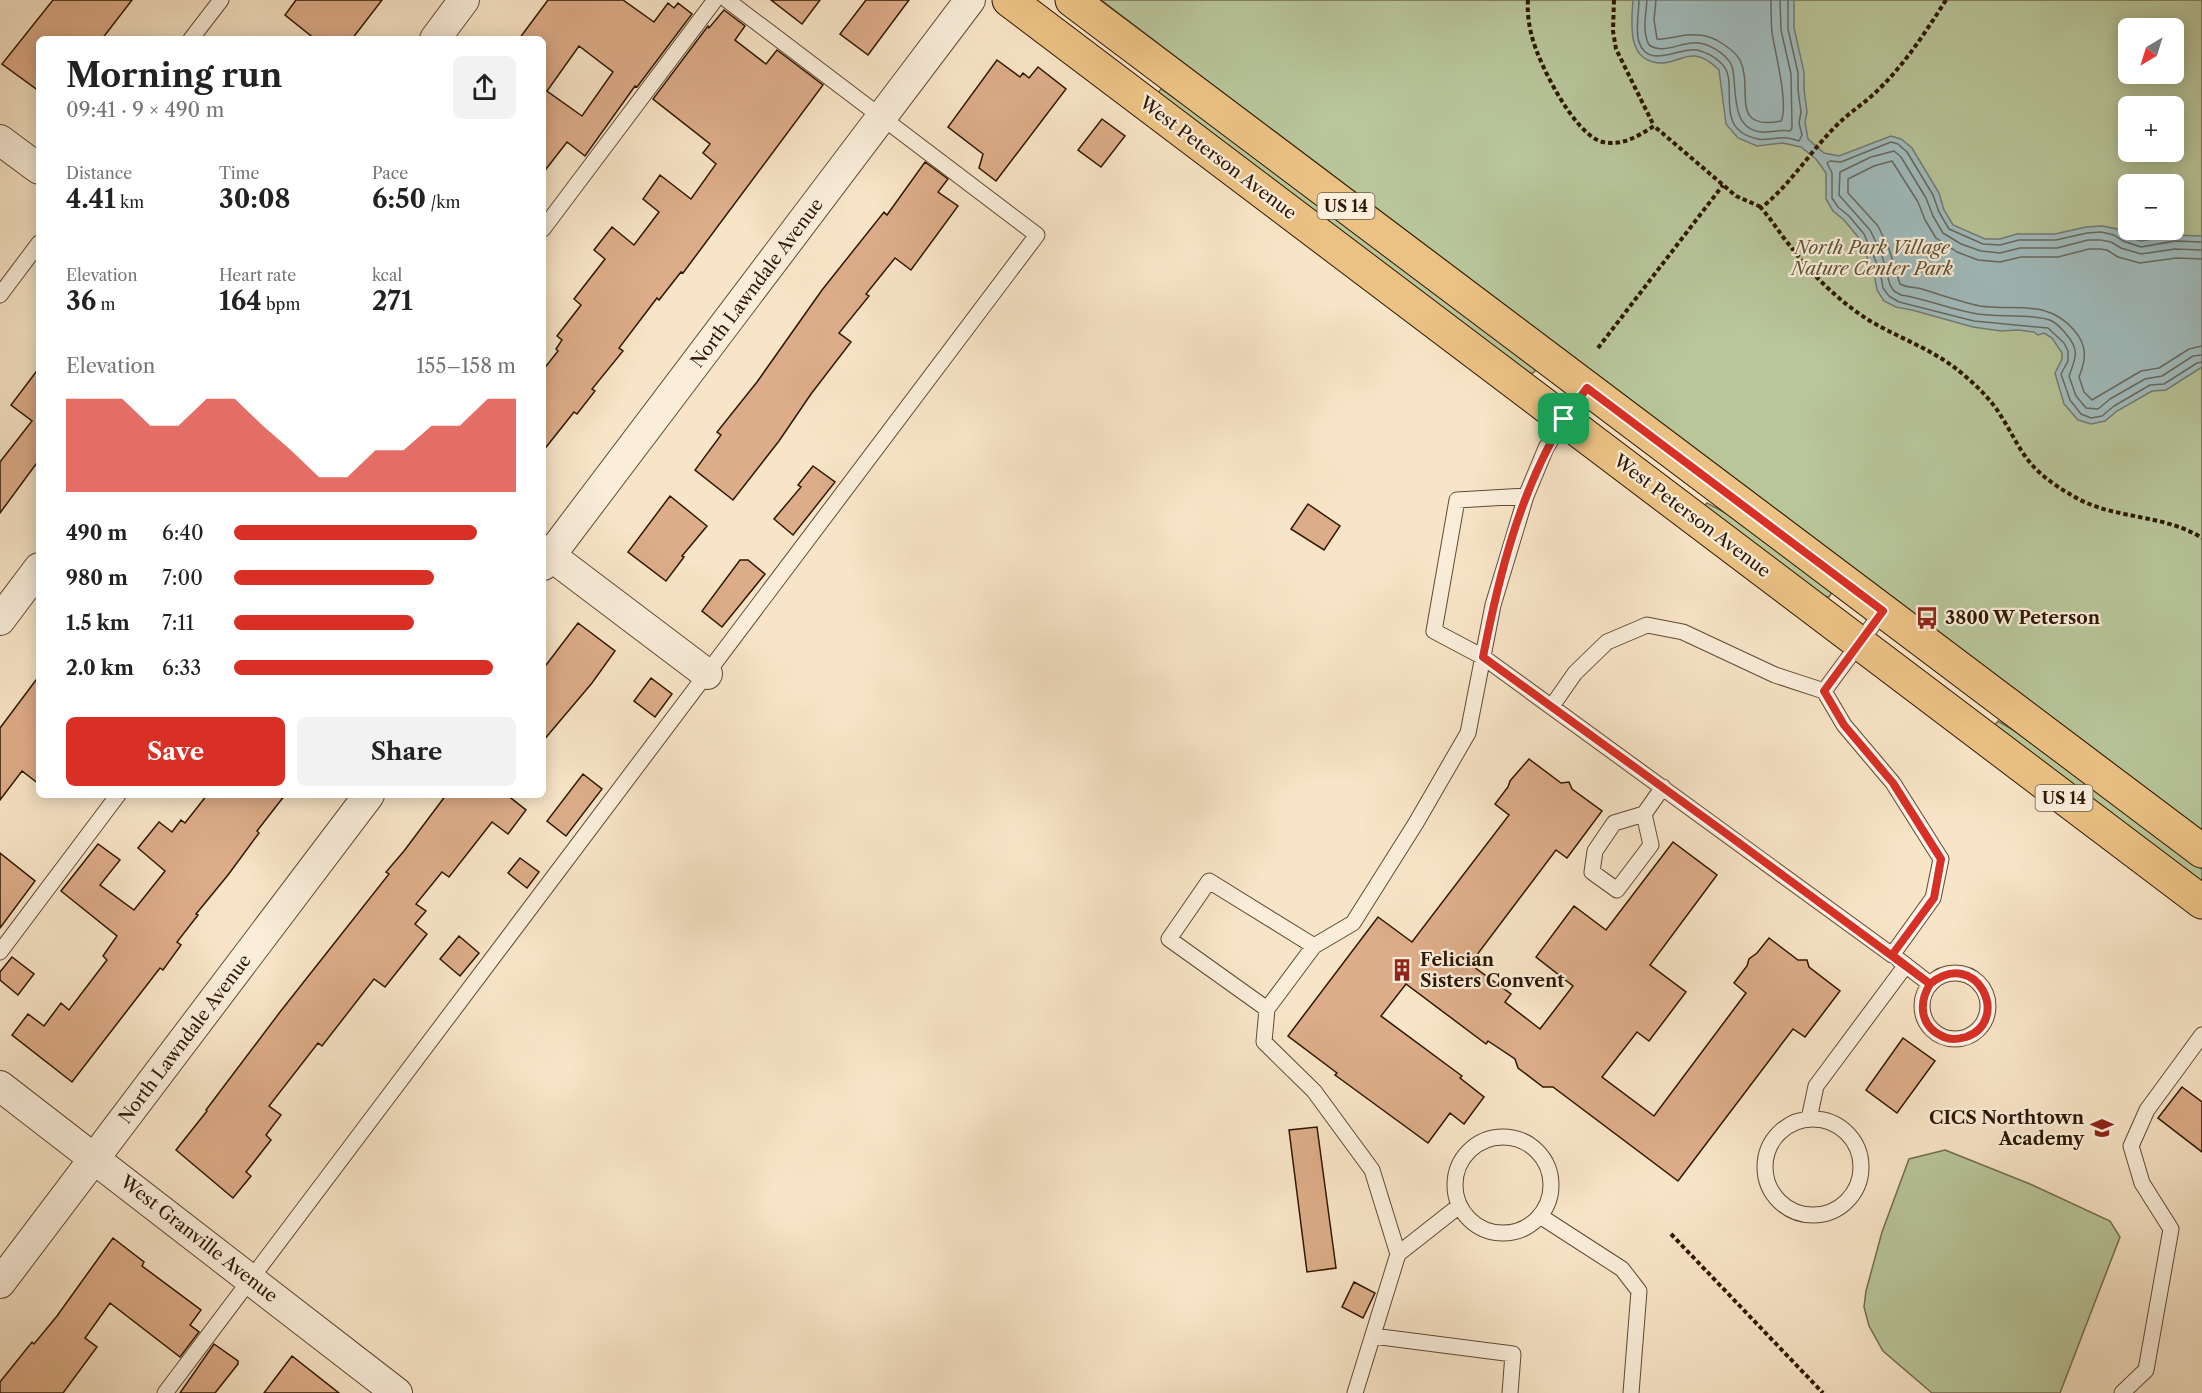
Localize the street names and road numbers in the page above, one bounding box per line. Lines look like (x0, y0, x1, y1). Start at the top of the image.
street label: West Peterson Avenue (1134, 91, 1301, 224)
road number: US 14 (1318, 193, 1374, 219)
street label: North Lawndale Avenue (686, 194, 828, 372)
street label: West Peterson Avenue (1608, 449, 1775, 582)
road number: US 14 (2036, 785, 2092, 811)
street label: North Lawndale Avenue (114, 950, 256, 1128)
street label: West Granville Avenue (115, 1170, 282, 1307)

